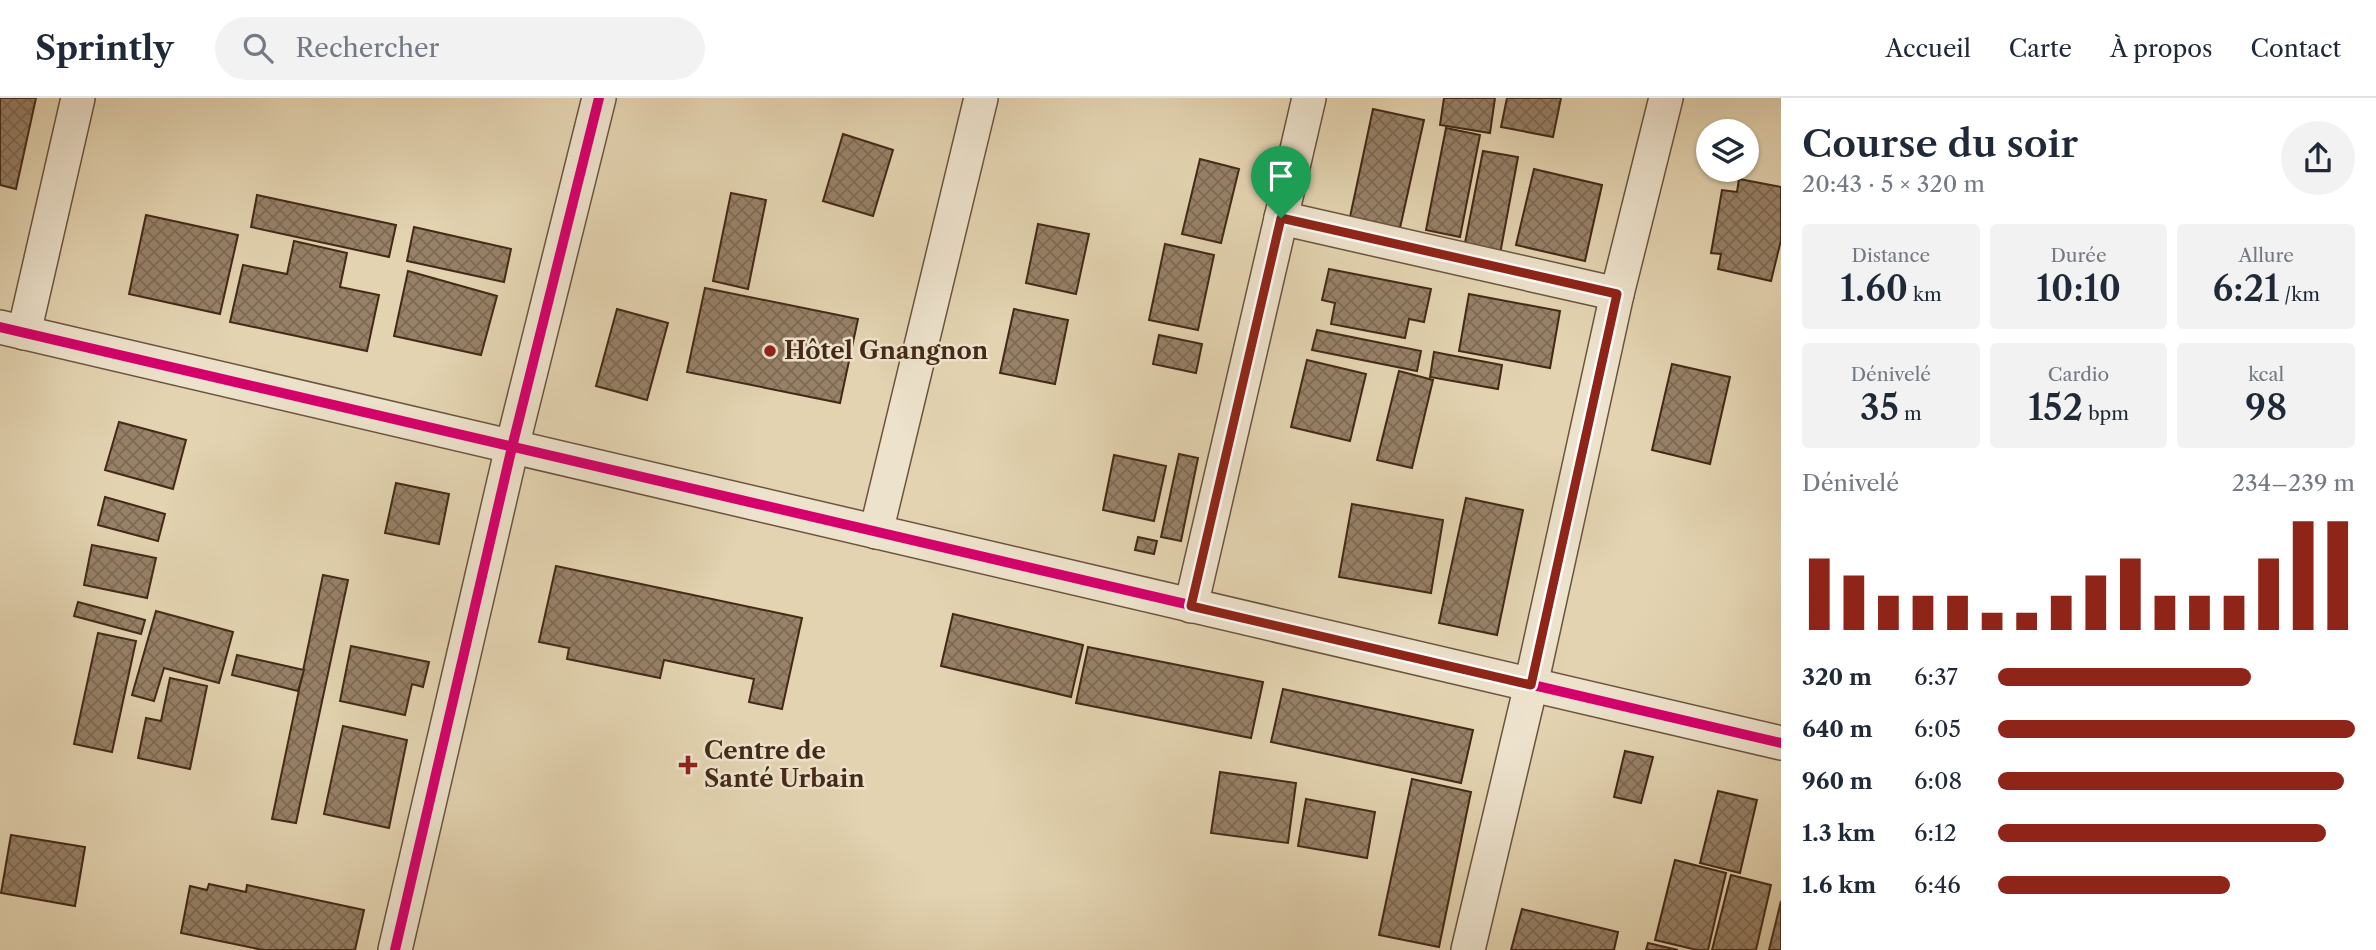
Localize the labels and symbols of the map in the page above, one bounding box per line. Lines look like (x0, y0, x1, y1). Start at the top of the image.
pin (1251, 146, 1311, 218)
place label: Hôtel Gnangnon (784, 336, 989, 365)
marker: Hôtel Gnangnon (762, 343, 778, 359)
place label: Centre de Santé Urbain (704, 736, 865, 793)
marker: Centre de Santé Urbain (678, 755, 698, 775)

